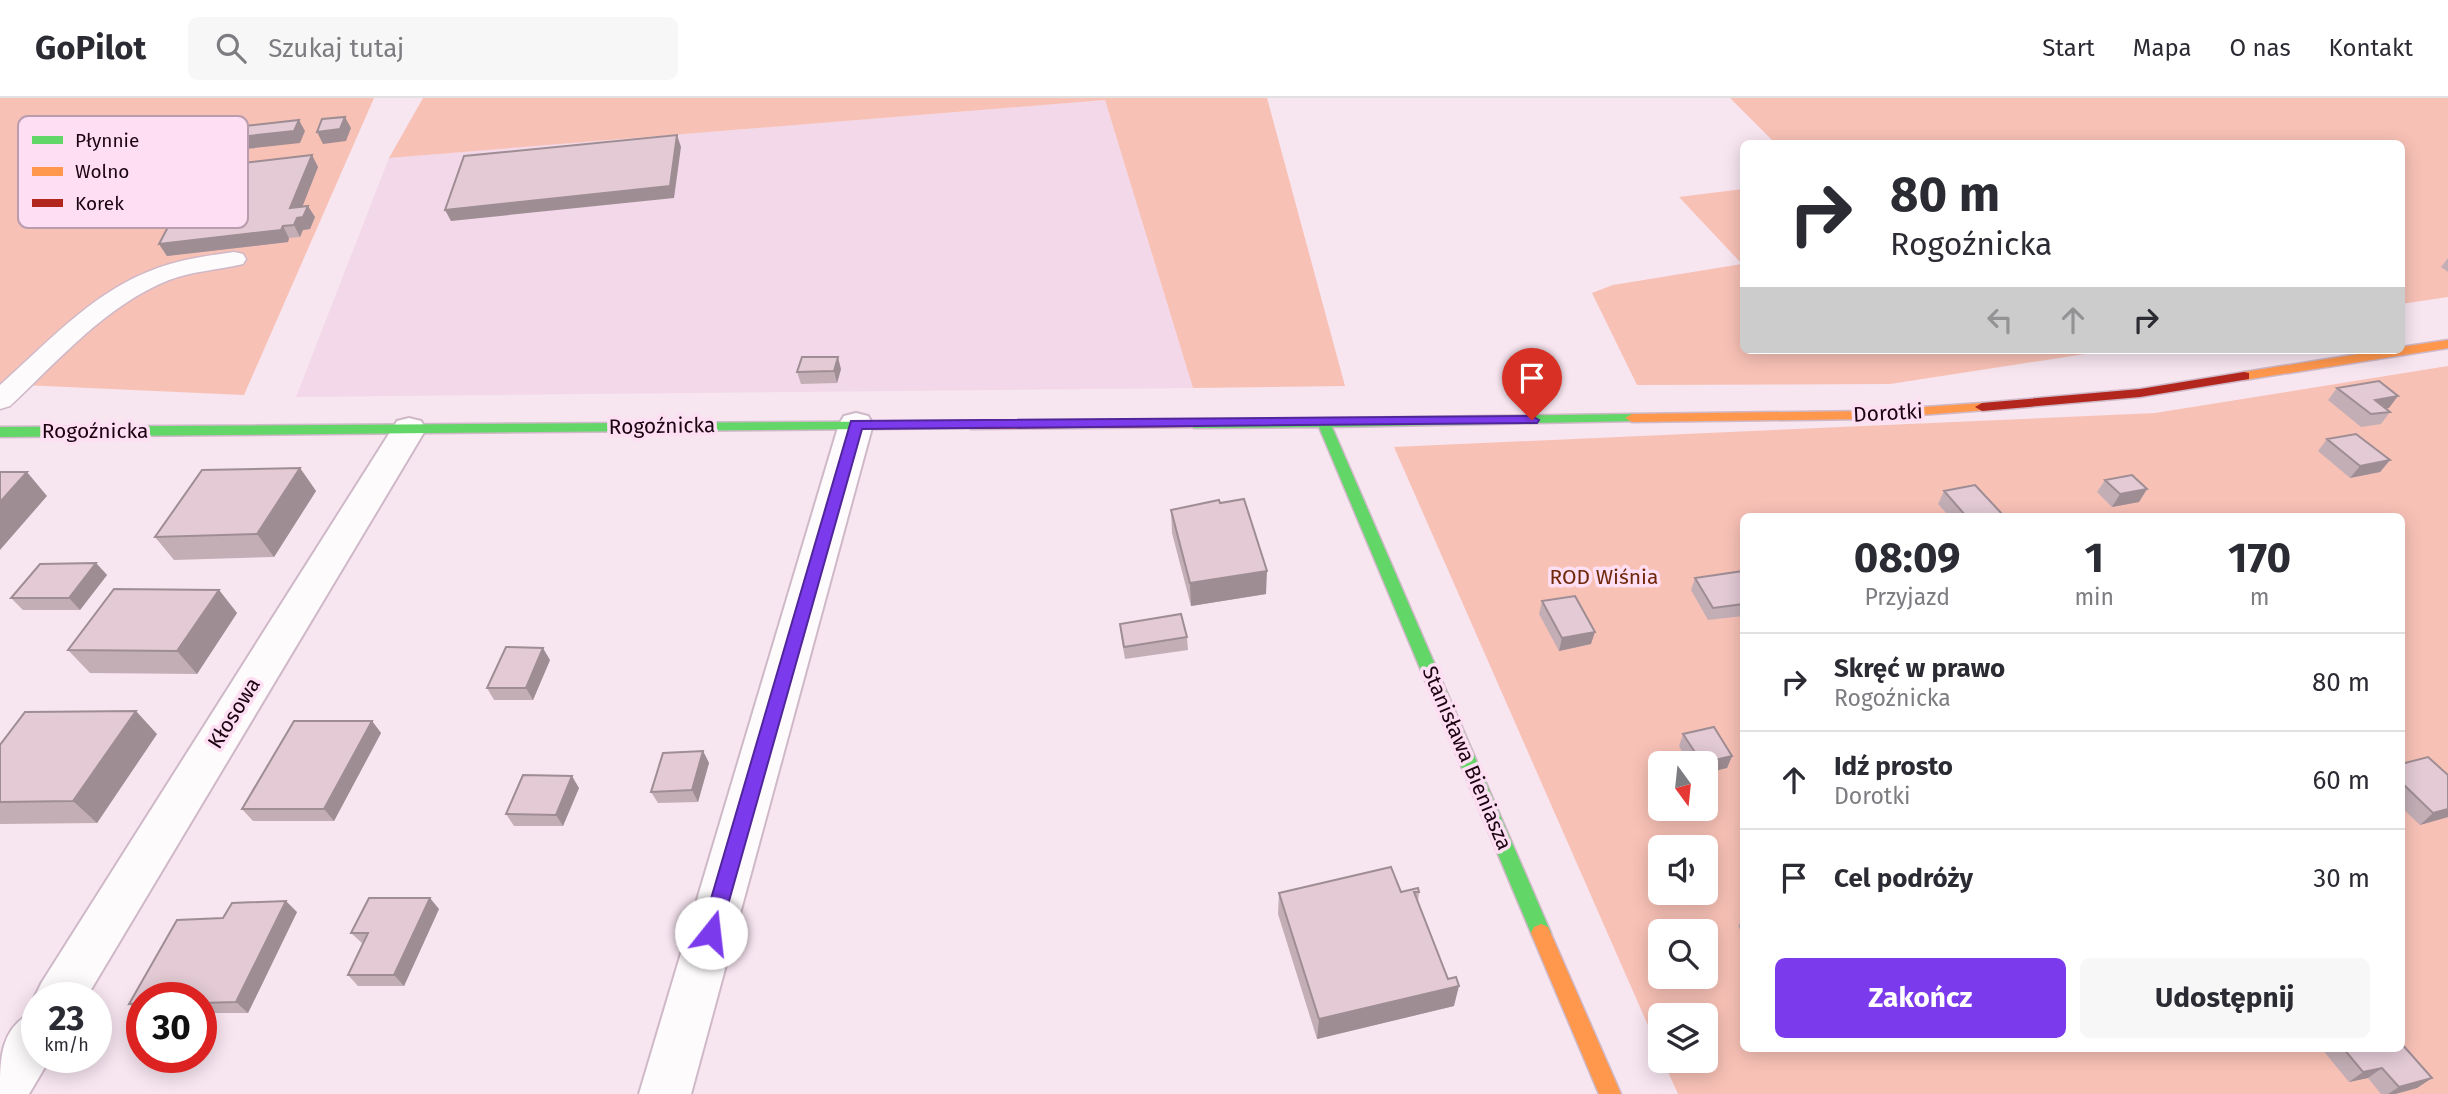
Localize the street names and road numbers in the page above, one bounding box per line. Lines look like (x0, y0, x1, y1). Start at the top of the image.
street label: Dorotki (1852, 398, 1924, 428)
street label: Rogoźnicka (608, 412, 716, 440)
street label: Rogoźnicka (42, 418, 148, 444)
street label: Stanisława Bieniasza (1417, 662, 1517, 854)
street label: Kłosowa (202, 673, 266, 753)

